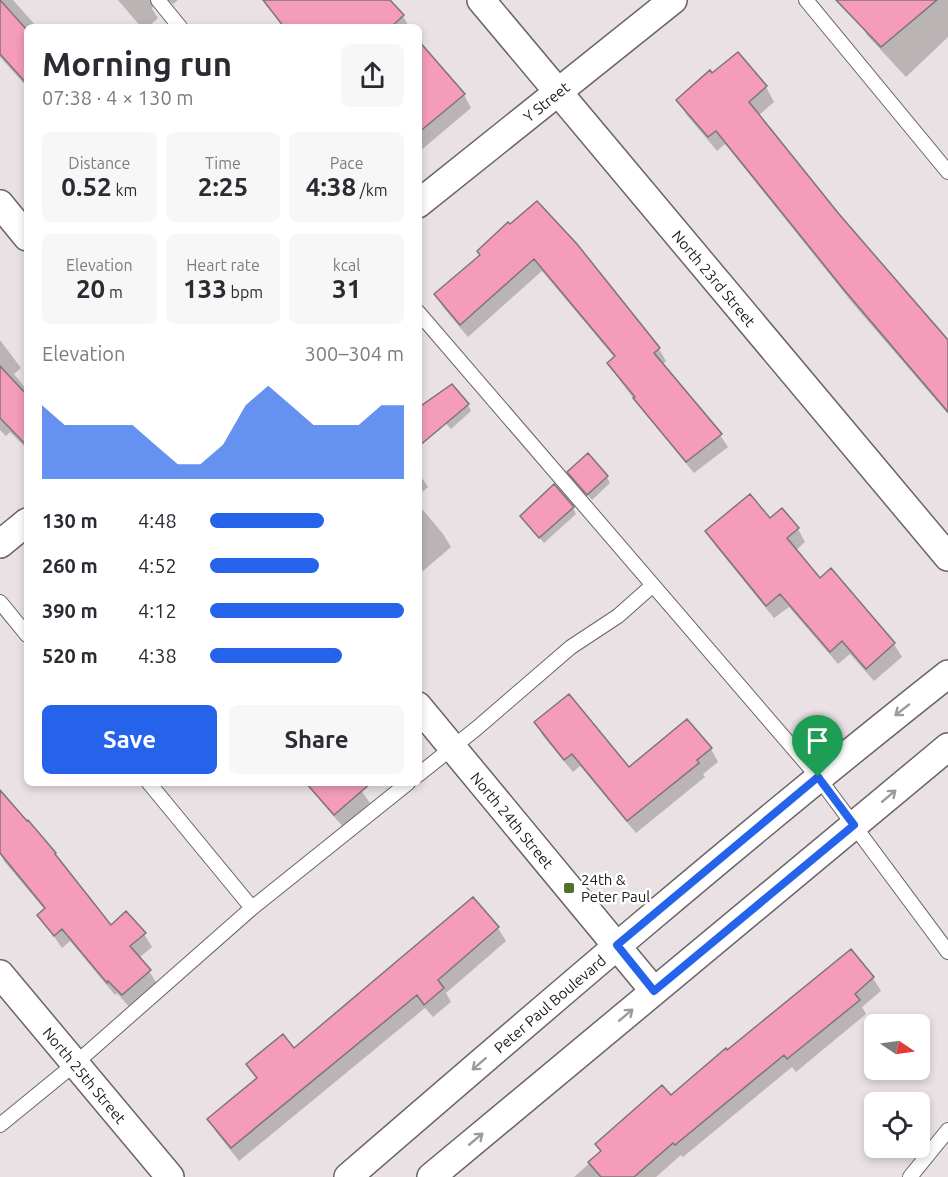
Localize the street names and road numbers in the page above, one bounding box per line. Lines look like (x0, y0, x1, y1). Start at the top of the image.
street label: Y Street (520, 78, 573, 125)
street label: North 23rd Street (669, 227, 759, 330)
street label: North 24th Street (468, 768, 557, 872)
street label: Peter Paul Boulevard (490, 951, 609, 1056)
street label: North 25th Street (40, 1024, 130, 1127)

